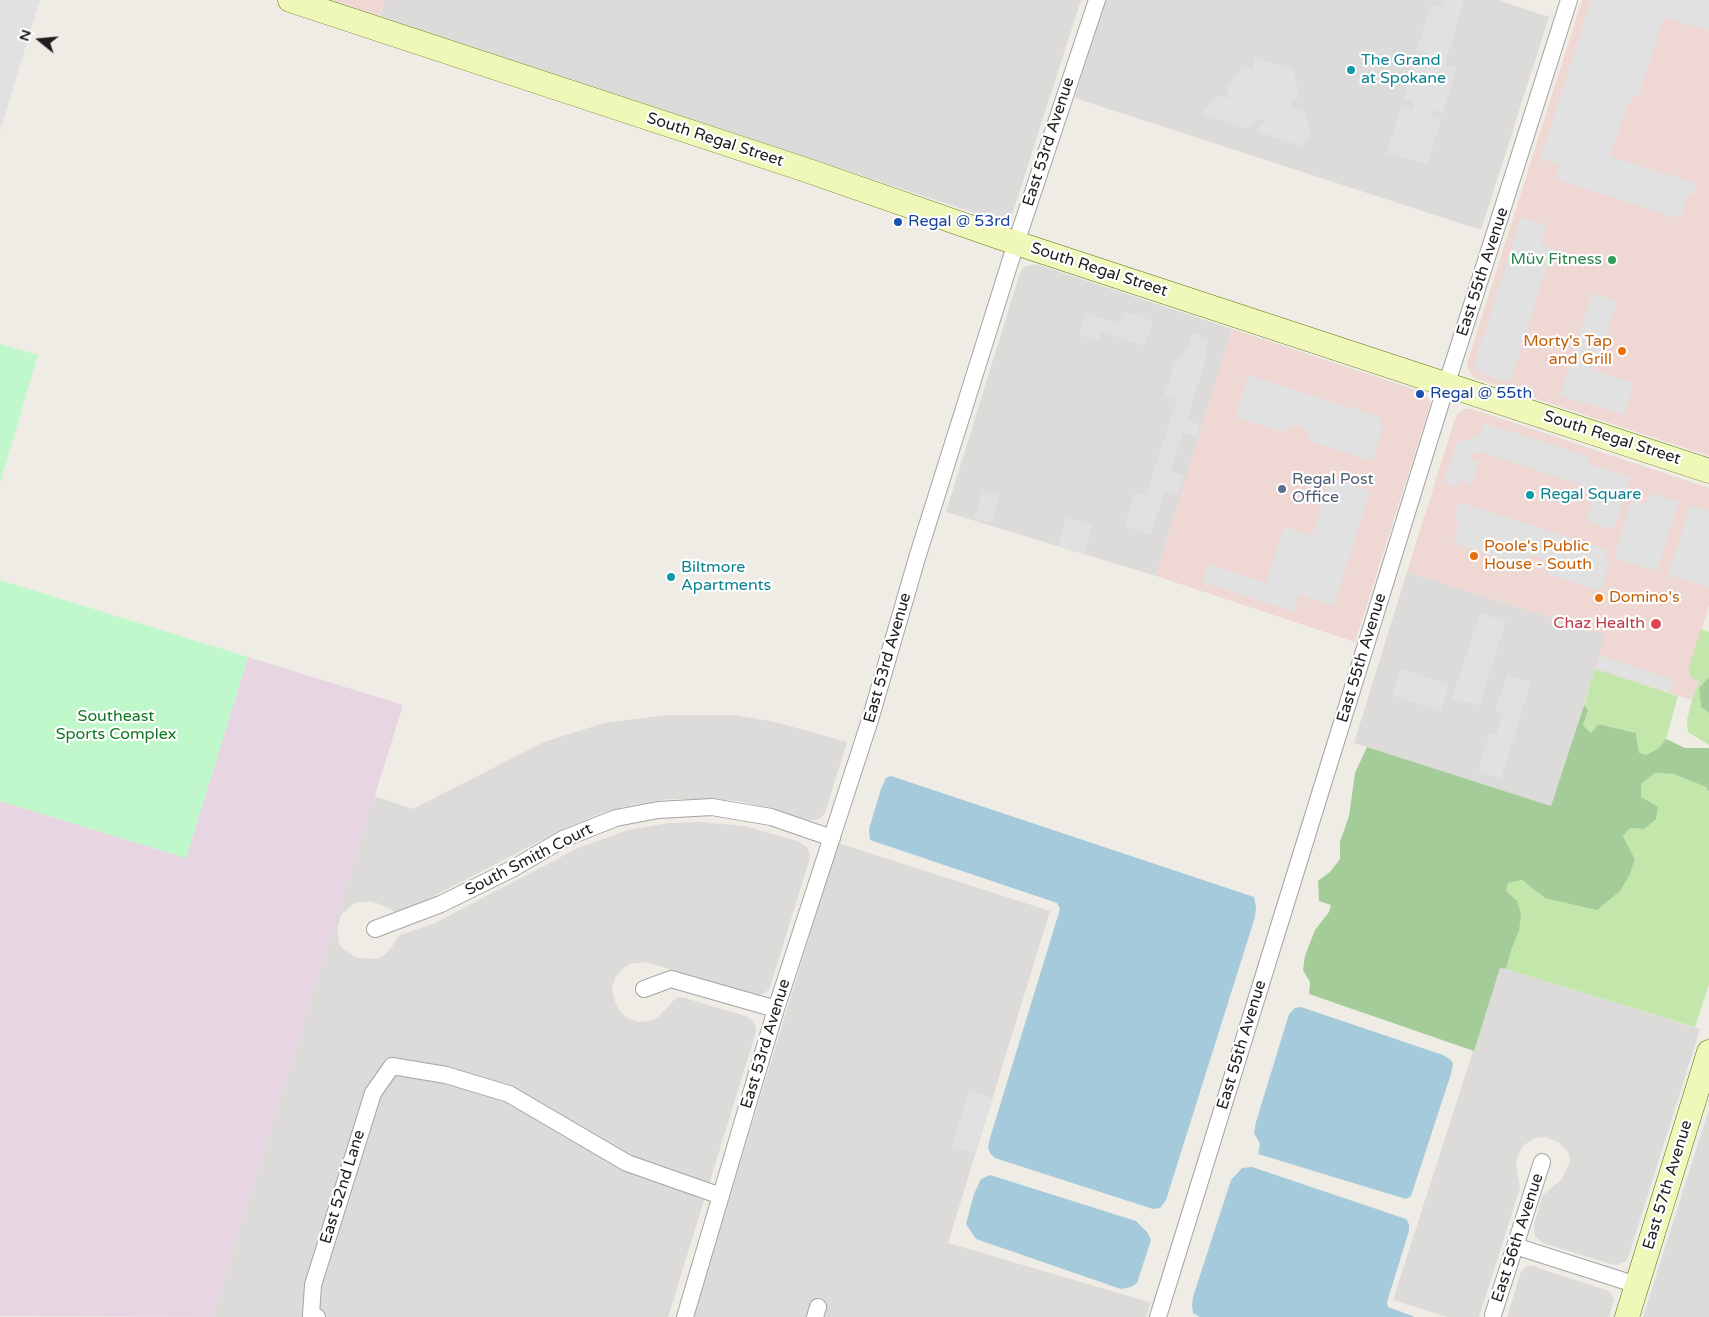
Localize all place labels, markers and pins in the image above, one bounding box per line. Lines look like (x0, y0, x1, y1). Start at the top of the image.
place label: The Grand at Spokane (1361, 51, 1446, 89)
marker: The Grand at Spokane (1345, 64, 1357, 76)
place label: Regal @ 53rd (908, 212, 1010, 232)
marker: Regal @ 53rd (892, 216, 904, 228)
place label: Müv Fitness (1511, 250, 1602, 270)
marker: Müv Fitness (1606, 254, 1618, 266)
place label: Morty's Tap and Grill (1523, 332, 1612, 370)
marker: Morty's Tap and Grill (1616, 345, 1628, 357)
place label: Regal @ 55th (1430, 384, 1532, 404)
marker: Regal @ 55th (1414, 388, 1426, 400)
place label: Regal Post Office (1292, 470, 1374, 508)
marker: Regal Post Office (1276, 483, 1288, 495)
place label: Regal Square (1540, 485, 1641, 505)
marker: Regal Square (1524, 489, 1536, 501)
place label: Poole's Public House - South (1484, 537, 1592, 575)
marker: Poole's Public House - South (1468, 550, 1480, 562)
place label: Biltmore Apartments (681, 558, 771, 596)
marker: Biltmore Apartments (665, 571, 677, 583)
place label: Domino's (1609, 588, 1680, 608)
marker: Domino's (1593, 592, 1605, 604)
place label: Chaz Health (1553, 614, 1645, 634)
marker: Chaz Health (1649, 617, 1663, 631)

